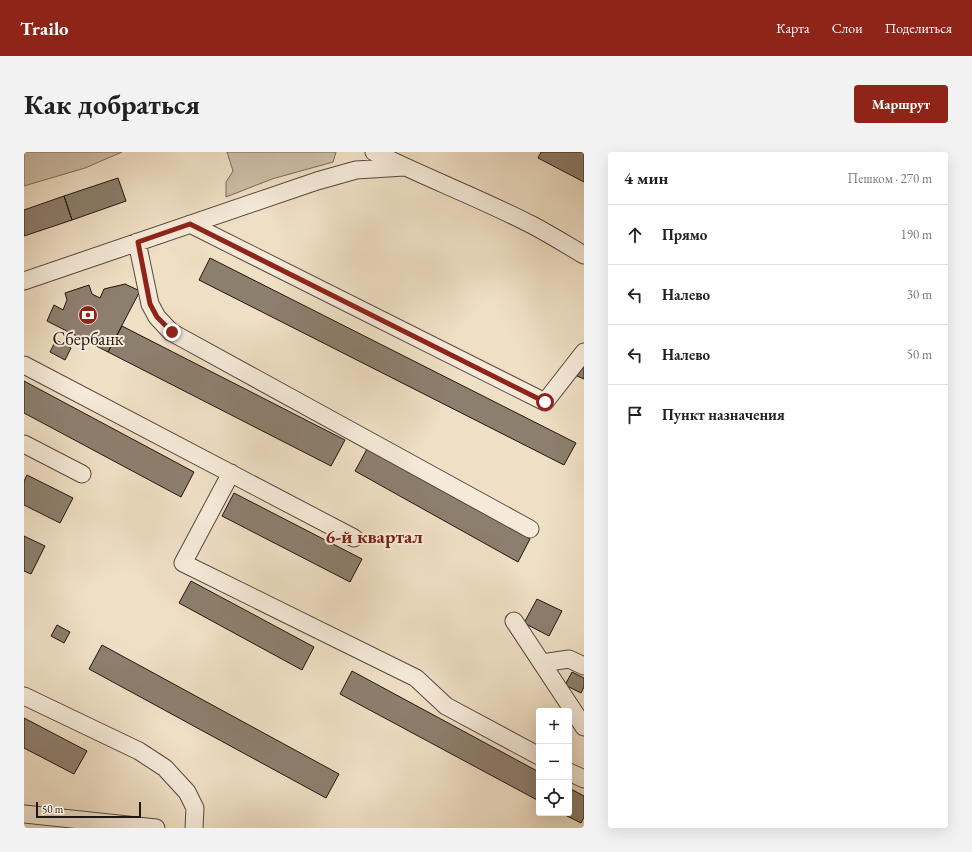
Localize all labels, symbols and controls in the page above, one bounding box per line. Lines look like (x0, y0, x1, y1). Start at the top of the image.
text: Trailo (20, 16, 69, 41)
text: Карта (776, 19, 810, 37)
text: Слои (832, 19, 863, 37)
text: Поделиться (885, 19, 952, 37)
button: Маршрут (854, 85, 948, 123)
text: Как добраться (24, 86, 200, 122)
text: 4 мин (624, 167, 668, 189)
text: Пешком · 270 m (848, 170, 932, 187)
icon: ahead (624, 224, 646, 246)
text: Прямо (662, 225, 707, 244)
text: 190 m (901, 226, 932, 243)
icon: left (624, 284, 646, 306)
text: Налево (662, 285, 710, 304)
text: 30 m (907, 286, 932, 303)
bank icon: Сбербанк (77, 304, 99, 326)
route end (163, 323, 181, 341)
place label: Сбербанк (53, 327, 124, 350)
icon: left (624, 344, 646, 366)
text: Налево (662, 345, 710, 364)
text: 50 m (907, 346, 932, 363)
route start (536, 393, 554, 411)
icon: arrive (624, 404, 646, 426)
text: Пункт назначения (662, 405, 785, 424)
district label: 6-й квартал (325, 524, 423, 549)
map controls (536, 708, 572, 816)
button: + (536, 708, 572, 744)
button: − (536, 744, 572, 780)
button: locate (536, 780, 572, 816)
scale bar (36, 800, 141, 819)
text: 50 m (42, 802, 63, 816)

